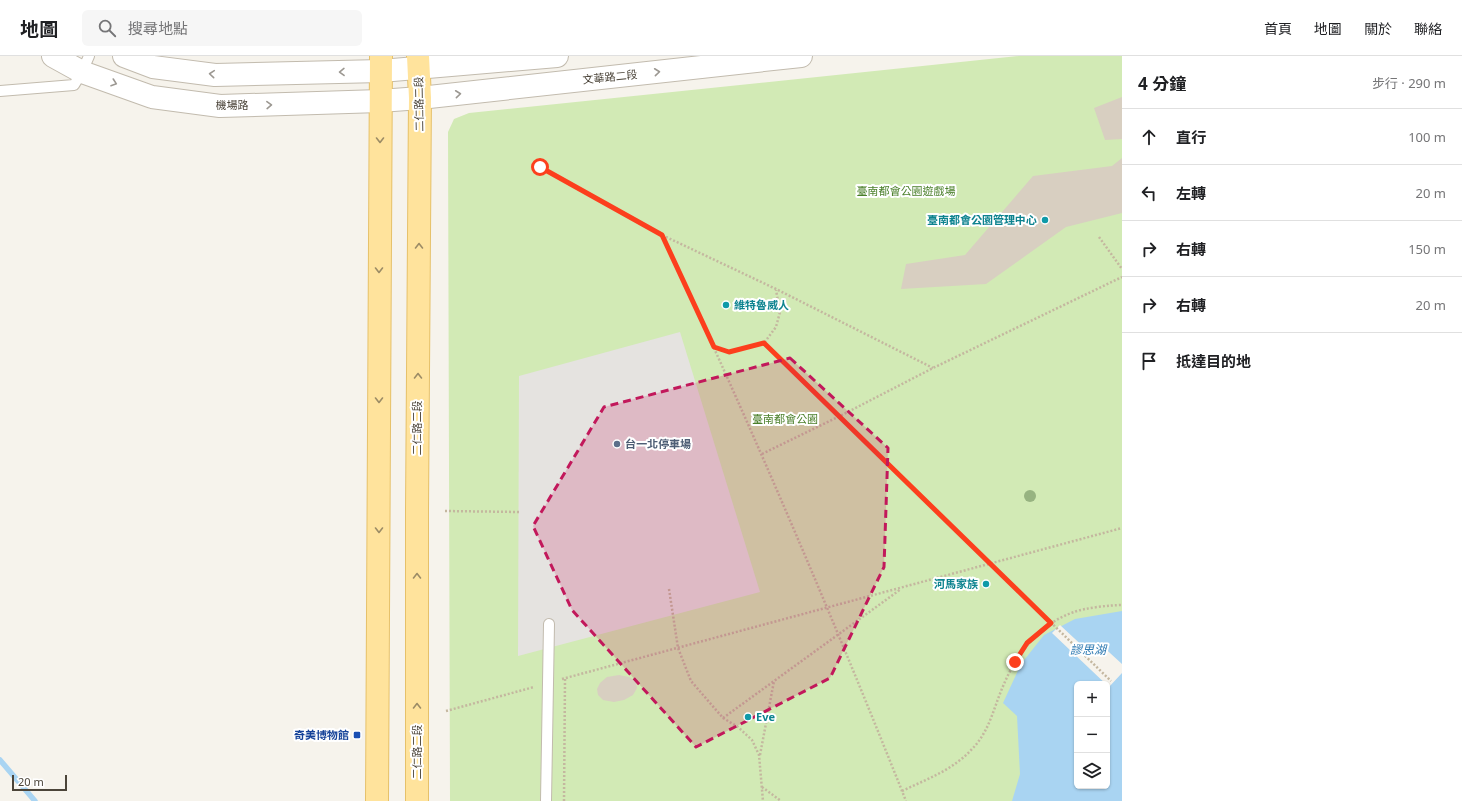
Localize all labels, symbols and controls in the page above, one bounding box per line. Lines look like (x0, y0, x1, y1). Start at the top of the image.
search box (82, 10, 362, 46)
text: 地圖 (20, 16, 58, 42)
icon: search (96, 17, 118, 39)
text: 搜尋地點 (128, 18, 188, 38)
text: 首頁 (1264, 19, 1292, 38)
text: 地圖 (1314, 19, 1342, 38)
text: 關於 (1364, 19, 1392, 38)
text: 聯絡 (1414, 19, 1442, 38)
street label: 文華路二段 (582, 66, 638, 87)
one-way arrow (654, 67, 660, 76)
one-way arrow (339, 68, 345, 76)
one-way arrow (209, 70, 215, 79)
text: 4 分鐘 (1138, 72, 1186, 95)
text: 步行 · 290 m (1372, 74, 1446, 92)
street label: 二仁路二段 (411, 76, 426, 132)
one-way arrow (110, 79, 117, 87)
one-way arrow (455, 89, 462, 98)
street label: 機場路 (216, 97, 249, 112)
one-way arrow (266, 101, 272, 109)
icon: ahead (1138, 126, 1160, 148)
text: 直行 (1176, 127, 1206, 147)
text: 100 m (1408, 128, 1446, 146)
one-way arrow (376, 137, 384, 143)
route start (531, 158, 549, 176)
icon: left (1138, 182, 1160, 204)
park label: 臺南都會公園遊戲場 (857, 183, 956, 198)
text: 左轉 (1176, 183, 1206, 203)
text: 20 m (1416, 184, 1446, 202)
place label: 臺南都會公園管理中心 (927, 212, 1037, 227)
marker: 臺南都會公園管理中心 (1040, 215, 1050, 225)
icon: right (1138, 238, 1160, 260)
text: 右轉 (1176, 239, 1206, 259)
text: 150 m (1408, 240, 1446, 258)
one-way arrow (415, 243, 423, 249)
one-way arrow (375, 267, 384, 273)
icon: right (1138, 294, 1160, 316)
text: 右轉 (1176, 295, 1206, 315)
text: 20 m (1416, 296, 1446, 314)
place label: 維特魯威人 (734, 297, 789, 312)
marker: 維特魯威人 (721, 300, 731, 310)
icon: arrive (1138, 350, 1160, 372)
text: 抵達目的地 (1176, 351, 1251, 371)
one-way arrow (414, 373, 422, 379)
one-way arrow (375, 397, 383, 403)
street label: 二仁路二段 (409, 401, 424, 456)
park label: 臺南都會公園 (752, 411, 818, 426)
place label: 台一北停車場 (625, 436, 691, 451)
marker: 台一北停車場 (612, 439, 622, 449)
one-way arrow (375, 527, 383, 533)
one-way arrow (413, 573, 421, 579)
place label: 河馬家族 (934, 576, 978, 591)
marker: 河馬家族 (981, 579, 991, 589)
water label: 謬思湖 (1070, 641, 1108, 658)
route end (1006, 653, 1024, 671)
map controls (1074, 681, 1110, 789)
button: + (1074, 681, 1110, 717)
one-way arrow (413, 703, 421, 709)
place label: Eve (756, 709, 775, 724)
marker: Eve (743, 712, 753, 722)
button: − (1074, 717, 1110, 753)
street label: 二仁路二段 (409, 725, 424, 780)
place label: 奇美博物館 (294, 727, 349, 742)
marker: 奇美博物館 (352, 730, 362, 740)
button: layers (1074, 753, 1110, 789)
scale bar (12, 773, 67, 792)
text: 20 m (18, 774, 44, 789)

